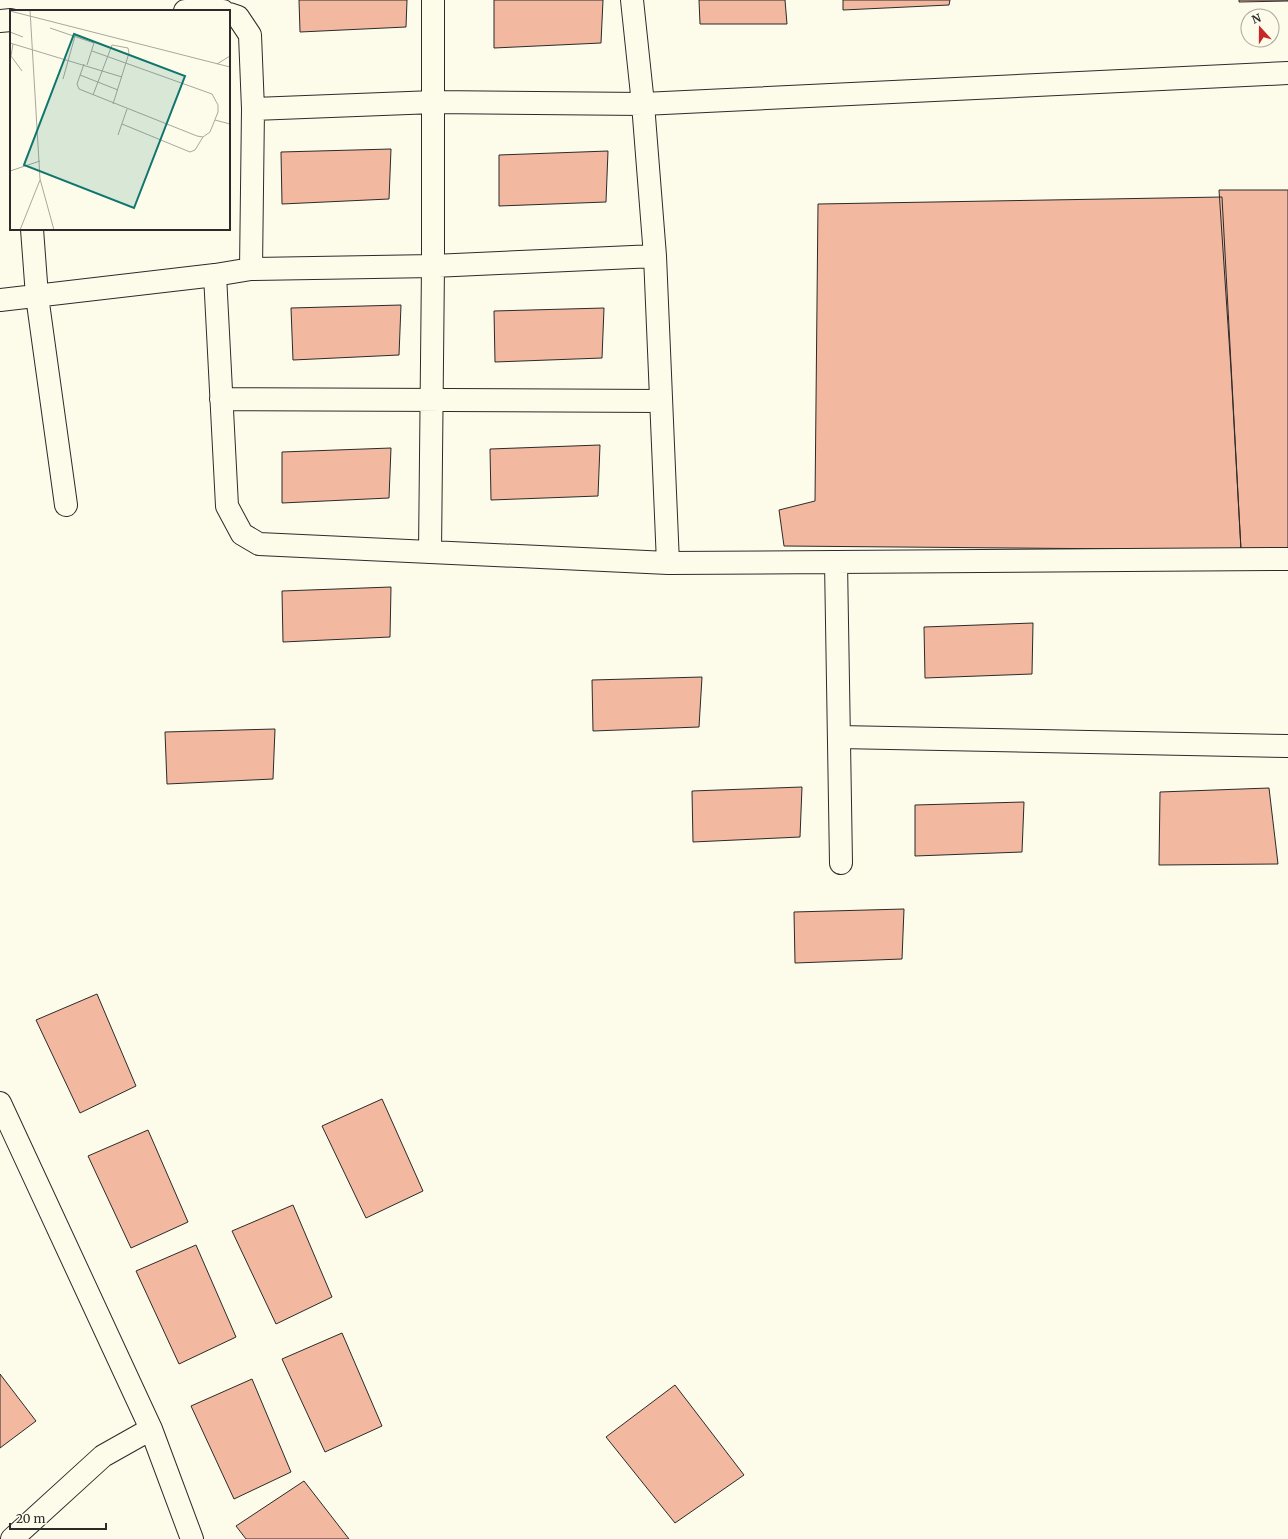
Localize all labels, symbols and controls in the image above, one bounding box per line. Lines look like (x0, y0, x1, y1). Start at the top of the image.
north arrow (1240, 8, 1280, 48)
inset map (10, 10, 230, 230)
text: N (1250, 10, 1263, 27)
scale bar (10, 1505, 106, 1531)
text: 20 m (16, 1511, 45, 1526)

